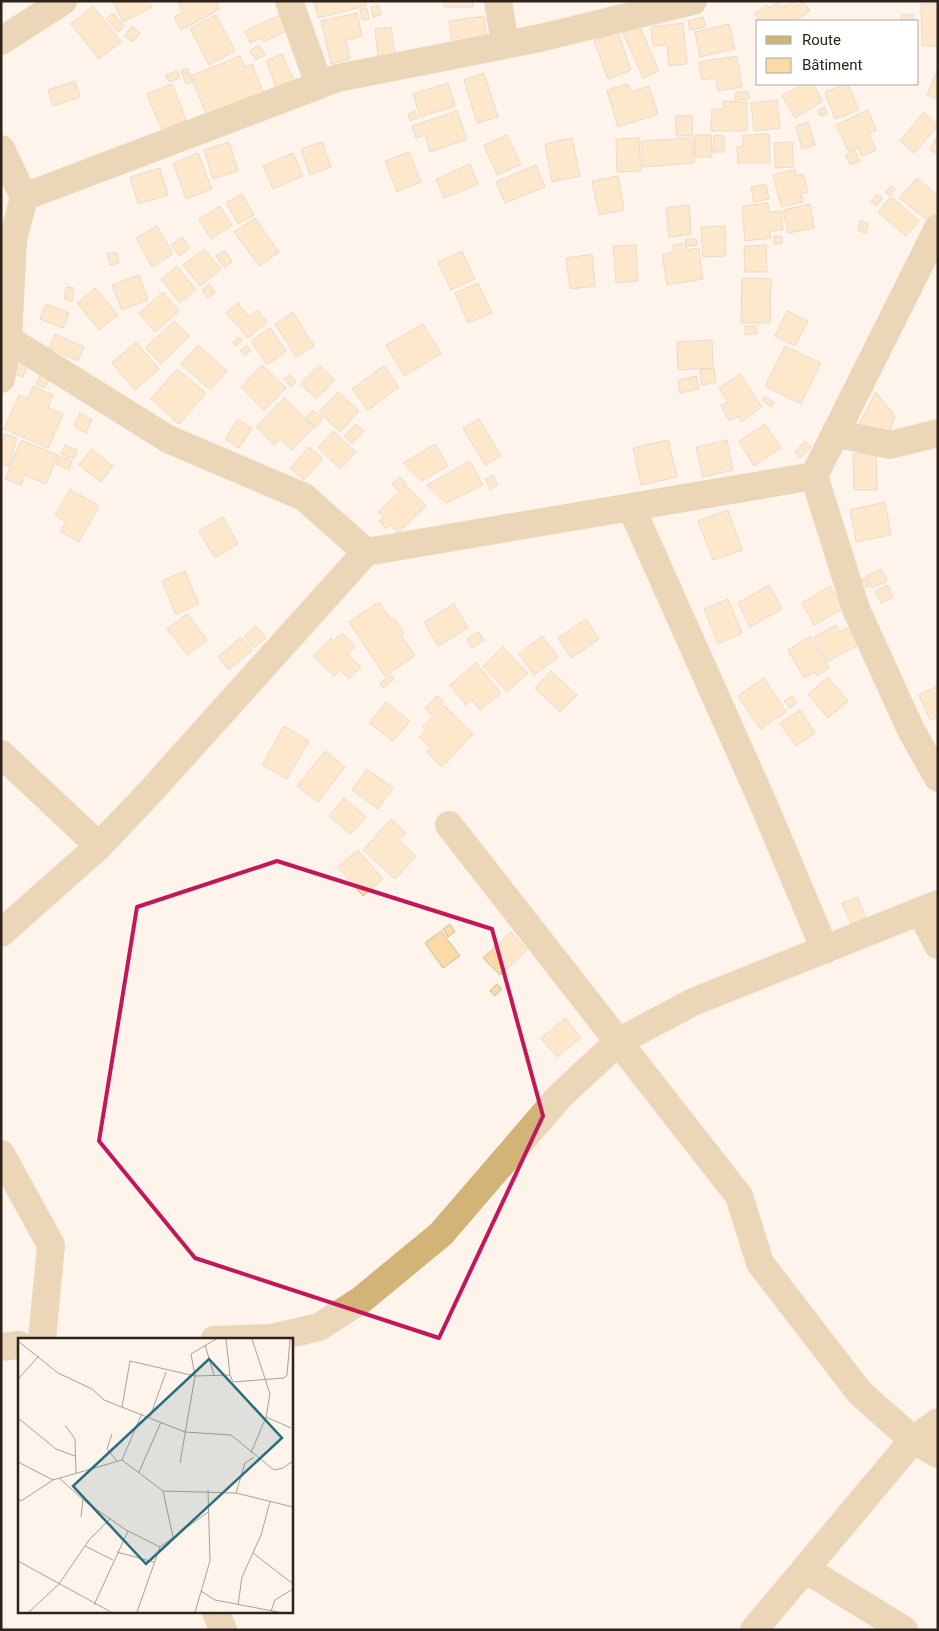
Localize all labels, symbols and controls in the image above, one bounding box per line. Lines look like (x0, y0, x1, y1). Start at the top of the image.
legend (756, 20, 919, 85)
text: Route (802, 31, 841, 49)
text: Bâtiment (802, 56, 862, 74)
inset map (18, 1338, 292, 1614)

